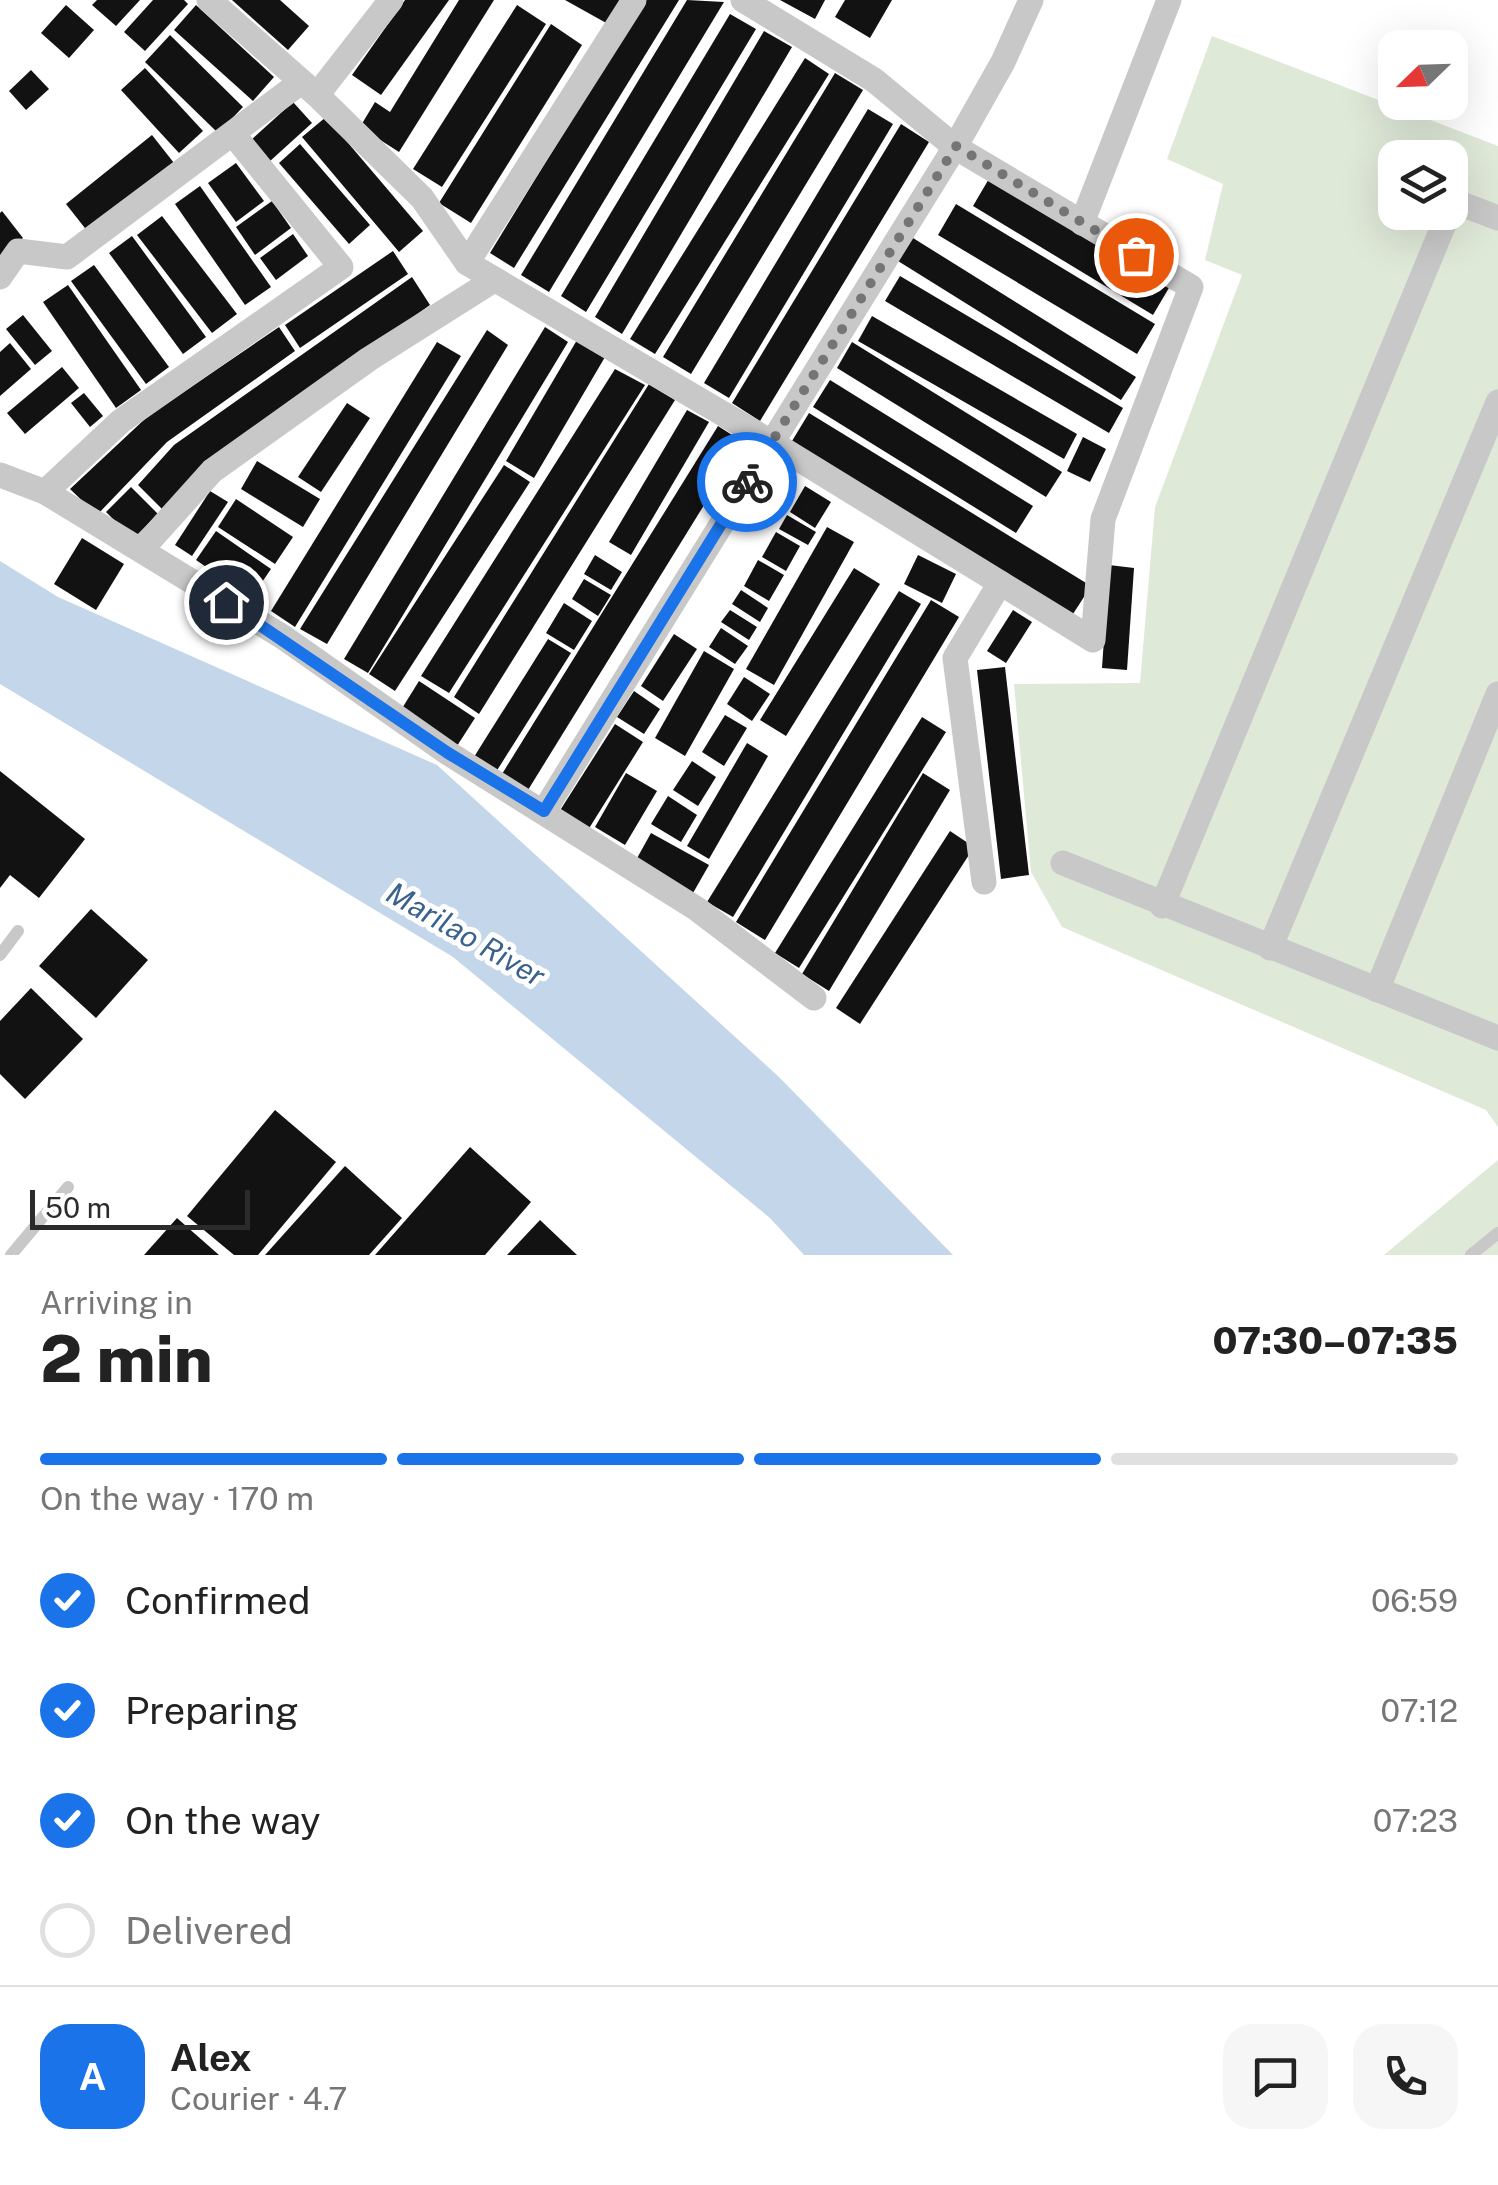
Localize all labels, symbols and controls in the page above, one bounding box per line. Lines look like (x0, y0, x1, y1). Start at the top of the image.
north arrow (1378, 30, 1468, 120)
map controls (1378, 30, 1468, 230)
button: layers (1378, 140, 1468, 230)
pin (1094, 213, 1179, 298)
icon: bag (1109, 228, 1164, 283)
courier (697, 432, 797, 532)
icon: bike (720, 455, 775, 510)
pin (184, 560, 269, 645)
icon: home (199, 575, 254, 630)
water label: Marilao River (380, 874, 552, 994)
scale bar (30, 1185, 250, 1230)
text: 50 m (45, 1191, 111, 1224)
text: Arriving in (40, 1284, 193, 1321)
text: 07:30–07:35 (1212, 1318, 1458, 1363)
text: 2 min (40, 1320, 213, 1397)
text: On the way · 170 m (40, 1480, 314, 1517)
icon: check (40, 1573, 95, 1628)
text: Confirmed (125, 1578, 310, 1623)
text: 06:59 (1371, 1582, 1458, 1619)
icon: check (40, 1683, 95, 1738)
text: Preparing (125, 1688, 299, 1733)
text: 07:12 (1380, 1692, 1458, 1729)
icon: check (40, 1793, 95, 1848)
text: On the way (125, 1798, 321, 1843)
text: 07:23 (1373, 1802, 1458, 1839)
text: Delivered (125, 1908, 293, 1953)
button: chat (1223, 2024, 1328, 2129)
button: phone (1353, 2024, 1458, 2129)
text: Alex (170, 2035, 252, 2080)
text: A (79, 2054, 106, 2099)
text: Courier · 4.7 (170, 2080, 347, 2117)

